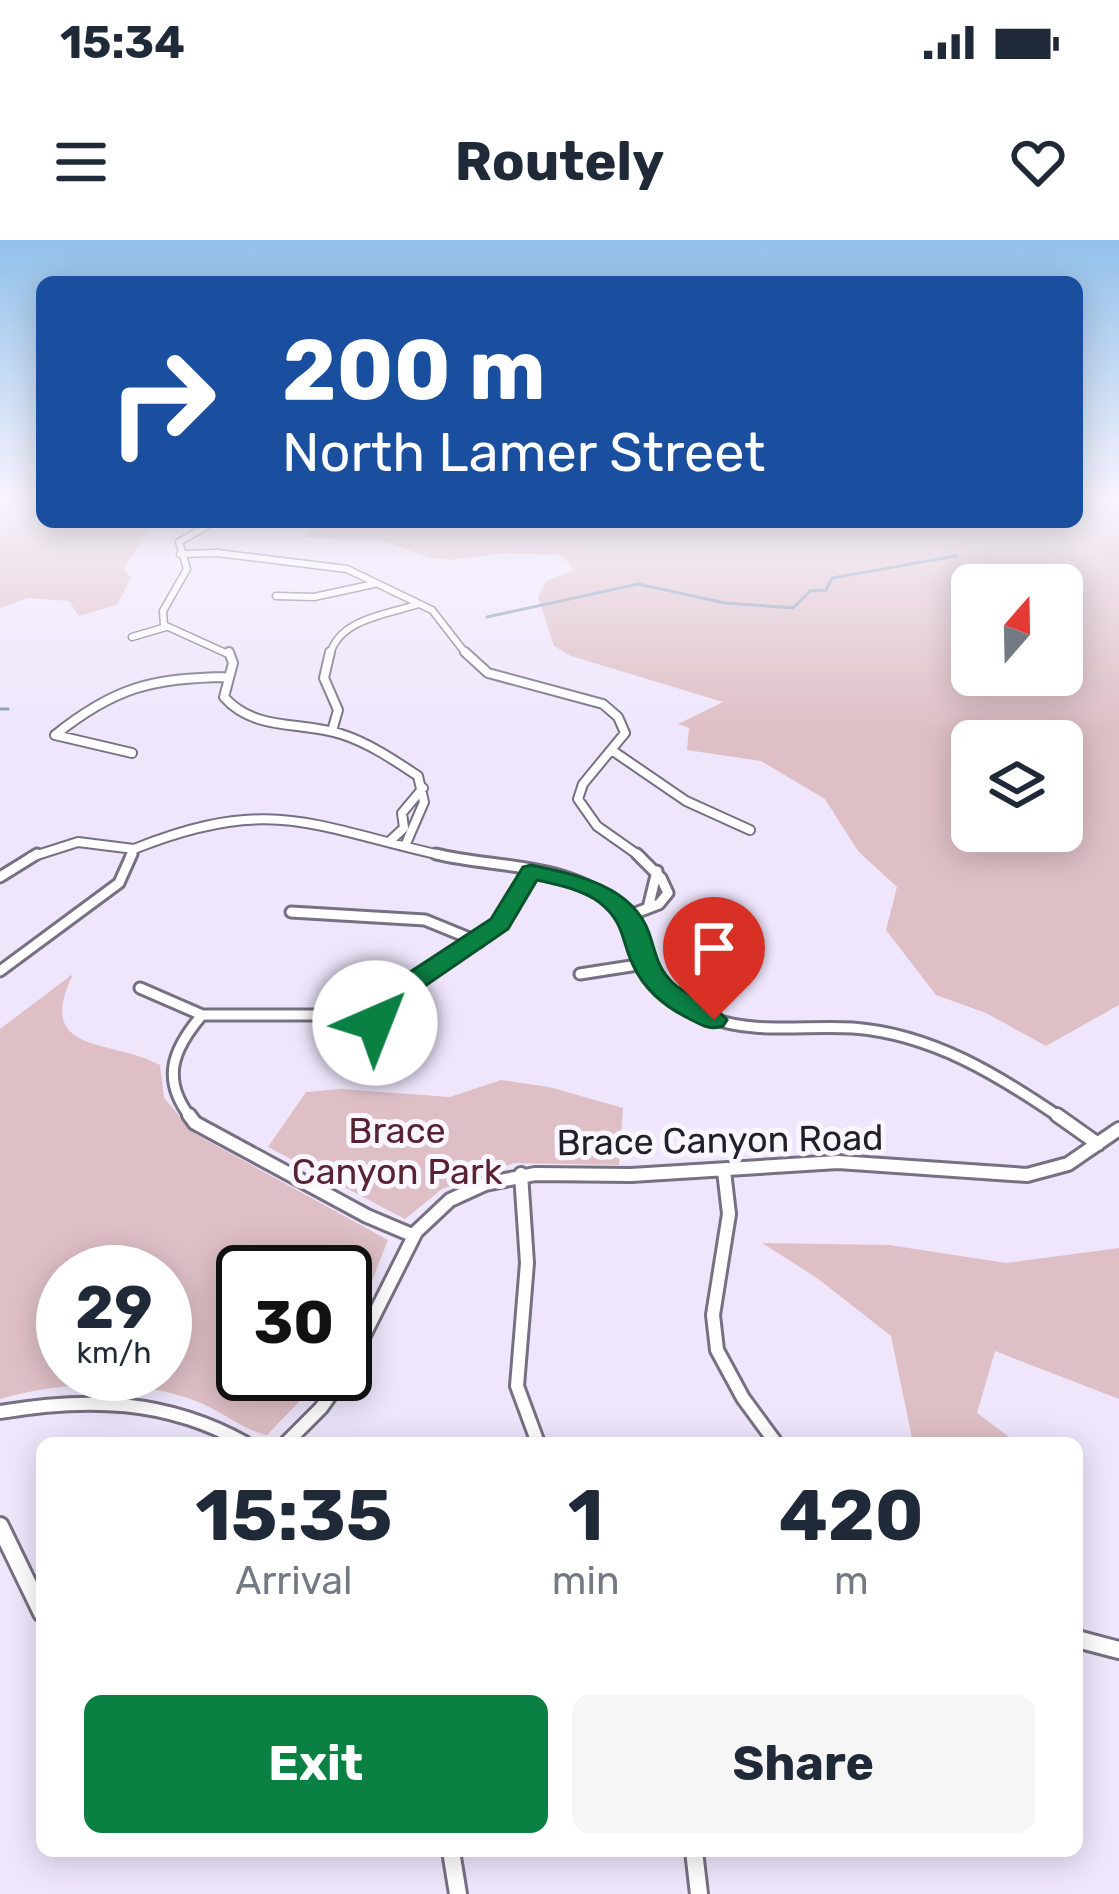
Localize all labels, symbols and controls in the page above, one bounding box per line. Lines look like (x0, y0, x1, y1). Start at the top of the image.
text: 15:34 (60, 16, 185, 69)
icon: menu (48, 129, 114, 195)
icon: heart (1005, 129, 1071, 195)
text: Routely (455, 130, 664, 194)
text: 200 m (282, 320, 546, 420)
icon: right (84, 324, 240, 480)
text: North Lamer Street (282, 421, 765, 485)
north arrow (951, 564, 1083, 696)
map controls (951, 564, 1083, 852)
button: layers (951, 720, 1083, 852)
pin (663, 897, 765, 1020)
icon: arrive (681, 915, 747, 981)
position arrow (312, 960, 438, 1086)
park label: Brace Canyon Park (292, 1109, 503, 1193)
street label: Brace Canyon Road (556, 1116, 884, 1164)
speed limit sign: 30 (216, 1245, 372, 1401)
text: 29 (75, 1272, 153, 1343)
text: km/h (77, 1335, 151, 1371)
text: 15:35 (195, 1473, 393, 1558)
text: 1 (568, 1473, 604, 1558)
text: 420 (779, 1473, 924, 1558)
text: Arrival (235, 1558, 352, 1604)
text: min (552, 1558, 620, 1604)
text: m (834, 1558, 869, 1604)
button: Exit (84, 1695, 548, 1833)
button: Share (572, 1695, 1035, 1833)

